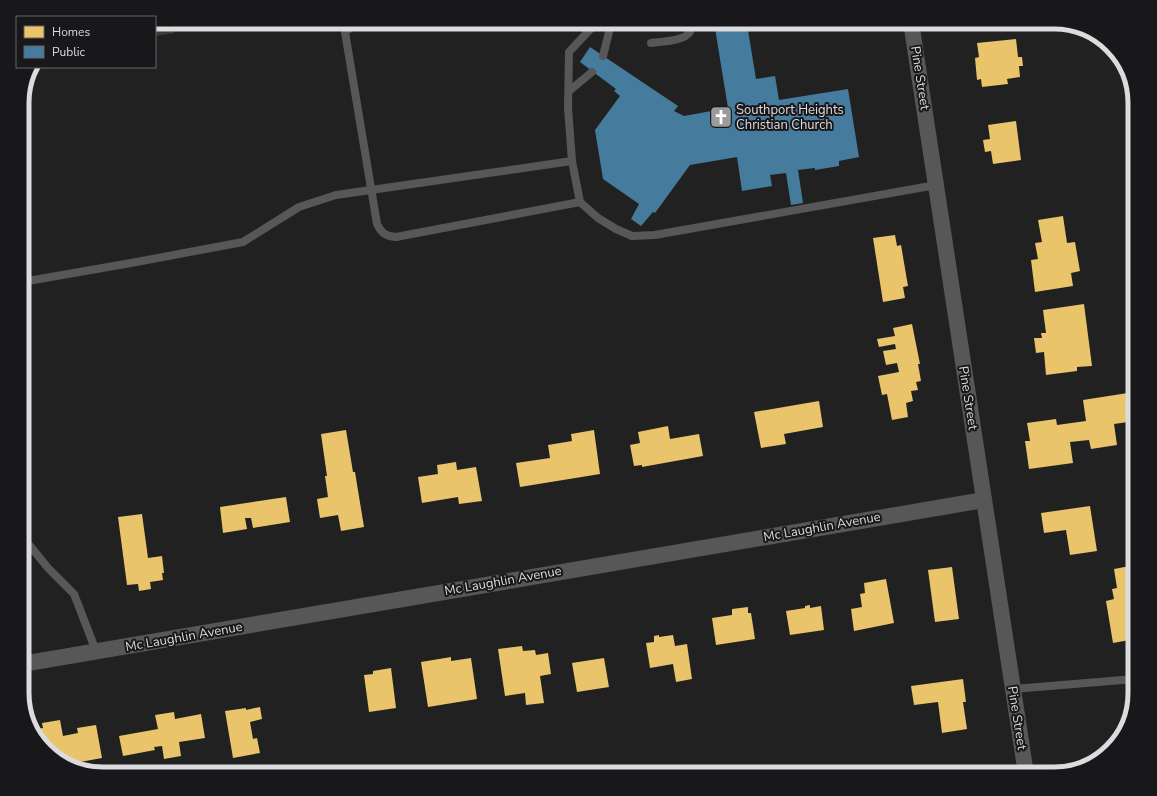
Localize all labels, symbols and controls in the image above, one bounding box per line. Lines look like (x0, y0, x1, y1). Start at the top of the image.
legend (16, 16, 156, 68)
text: Homes (52, 24, 90, 40)
text: Public (52, 44, 86, 60)
street label: Pine Street (906, 45, 934, 112)
place label: Southport Heights Christian Church (736, 101, 844, 134)
church icon: Southport Heights Christian Church (708, 104, 734, 130)
street label: Pine Street (954, 365, 982, 432)
street label: Mc Laughlin Avenue (762, 508, 882, 546)
street label: Mc Laughlin Avenue (443, 562, 563, 600)
street label: Mc Laughlin Avenue (124, 618, 244, 656)
street label: Pine Street (1003, 685, 1031, 752)

